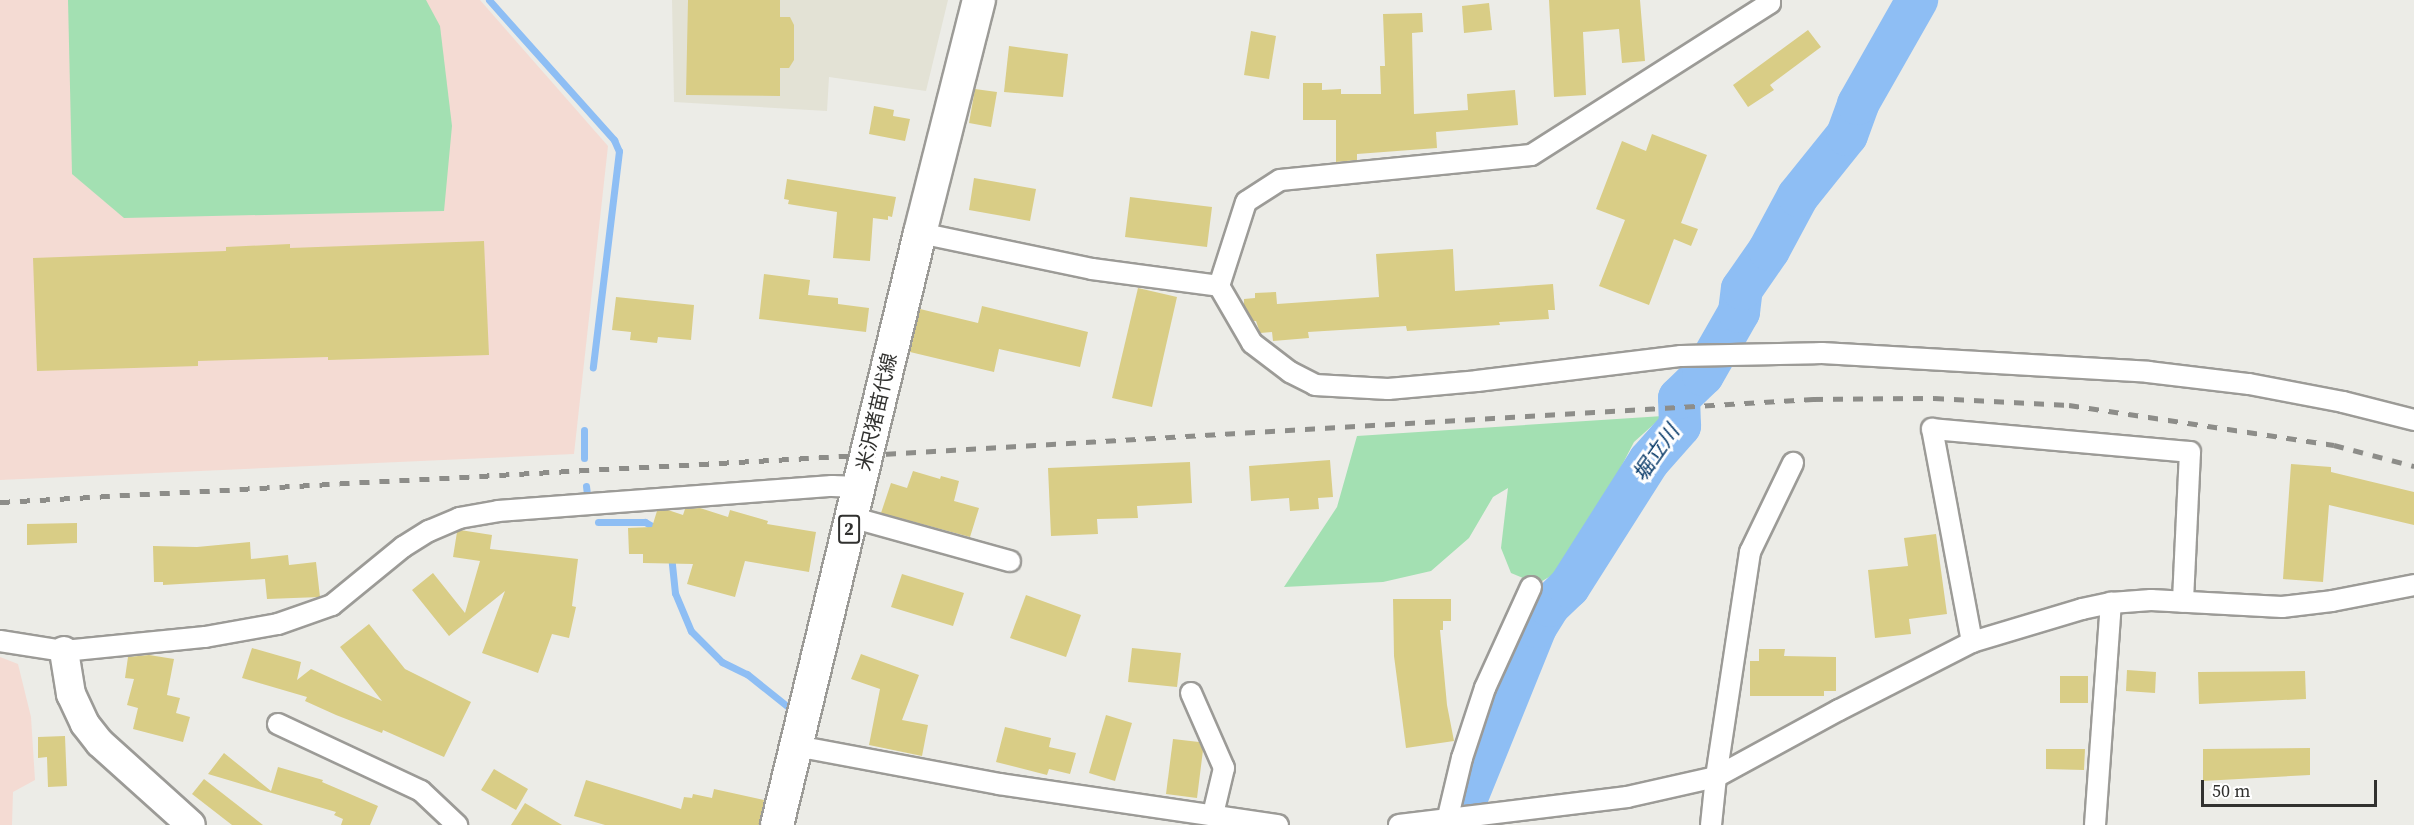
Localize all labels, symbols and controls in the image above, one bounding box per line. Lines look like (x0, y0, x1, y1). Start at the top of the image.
street label: 米沢猪苗代線 (852, 351, 902, 473)
water label: 堀立川 (1628, 420, 1684, 486)
road number: 2 (837, 514, 861, 544)
scale bar (2204, 768, 2380, 806)
text: 50 m (2212, 778, 2250, 803)

